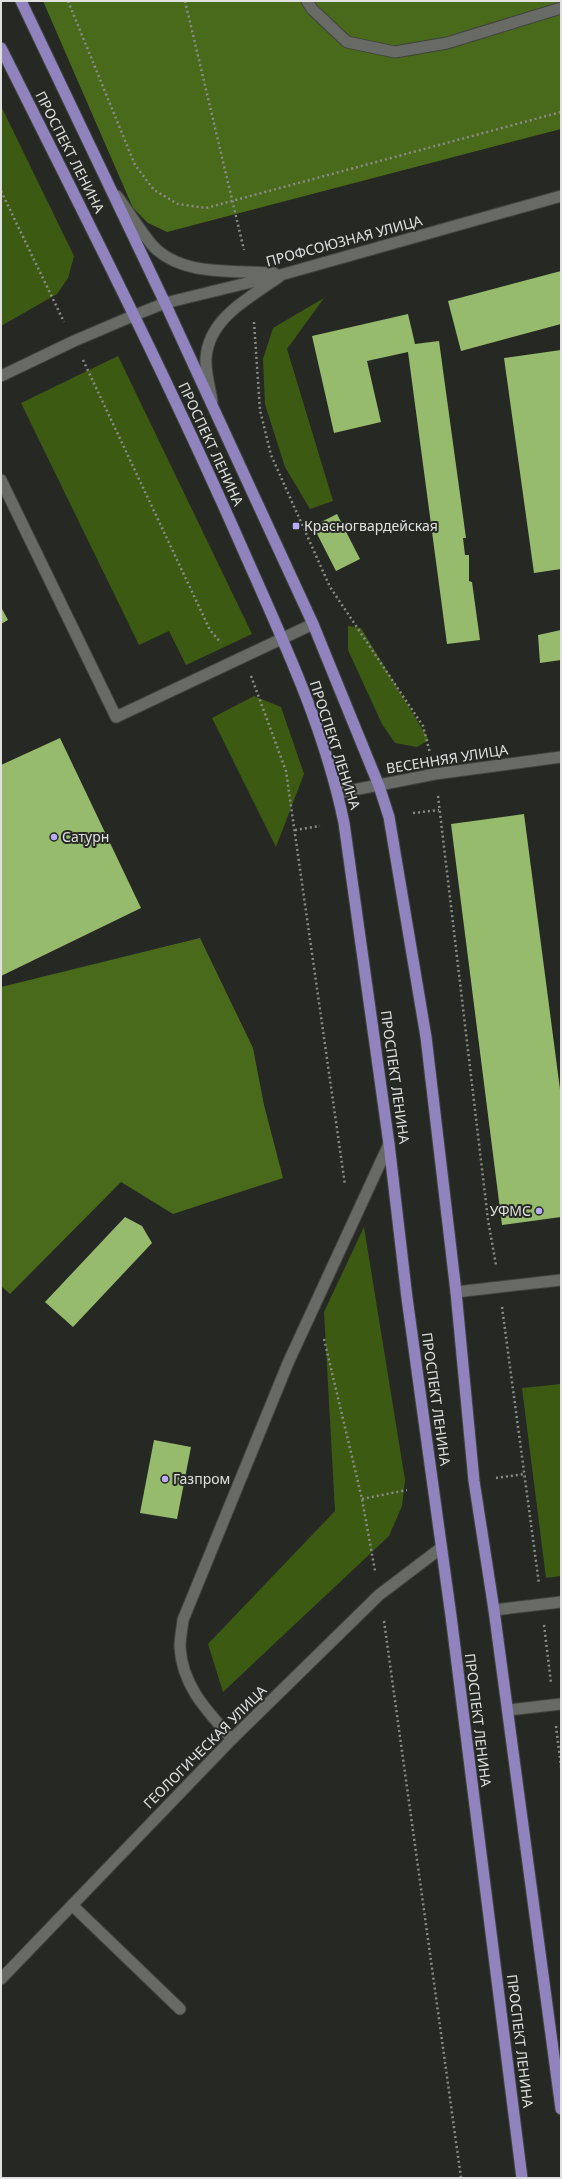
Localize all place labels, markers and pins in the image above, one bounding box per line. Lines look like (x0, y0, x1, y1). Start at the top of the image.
place label: Красногвардейская (304, 516, 438, 535)
marker: Красногвардейская (291, 521, 301, 531)
place label: Сатурн (62, 827, 109, 846)
marker: Сатурн (49, 832, 59, 842)
place label: УФМС (490, 1201, 531, 1220)
marker: УФМС (534, 1206, 544, 1216)
place label: Газпром (173, 1469, 230, 1488)
marker: Газпром (160, 1474, 170, 1484)

